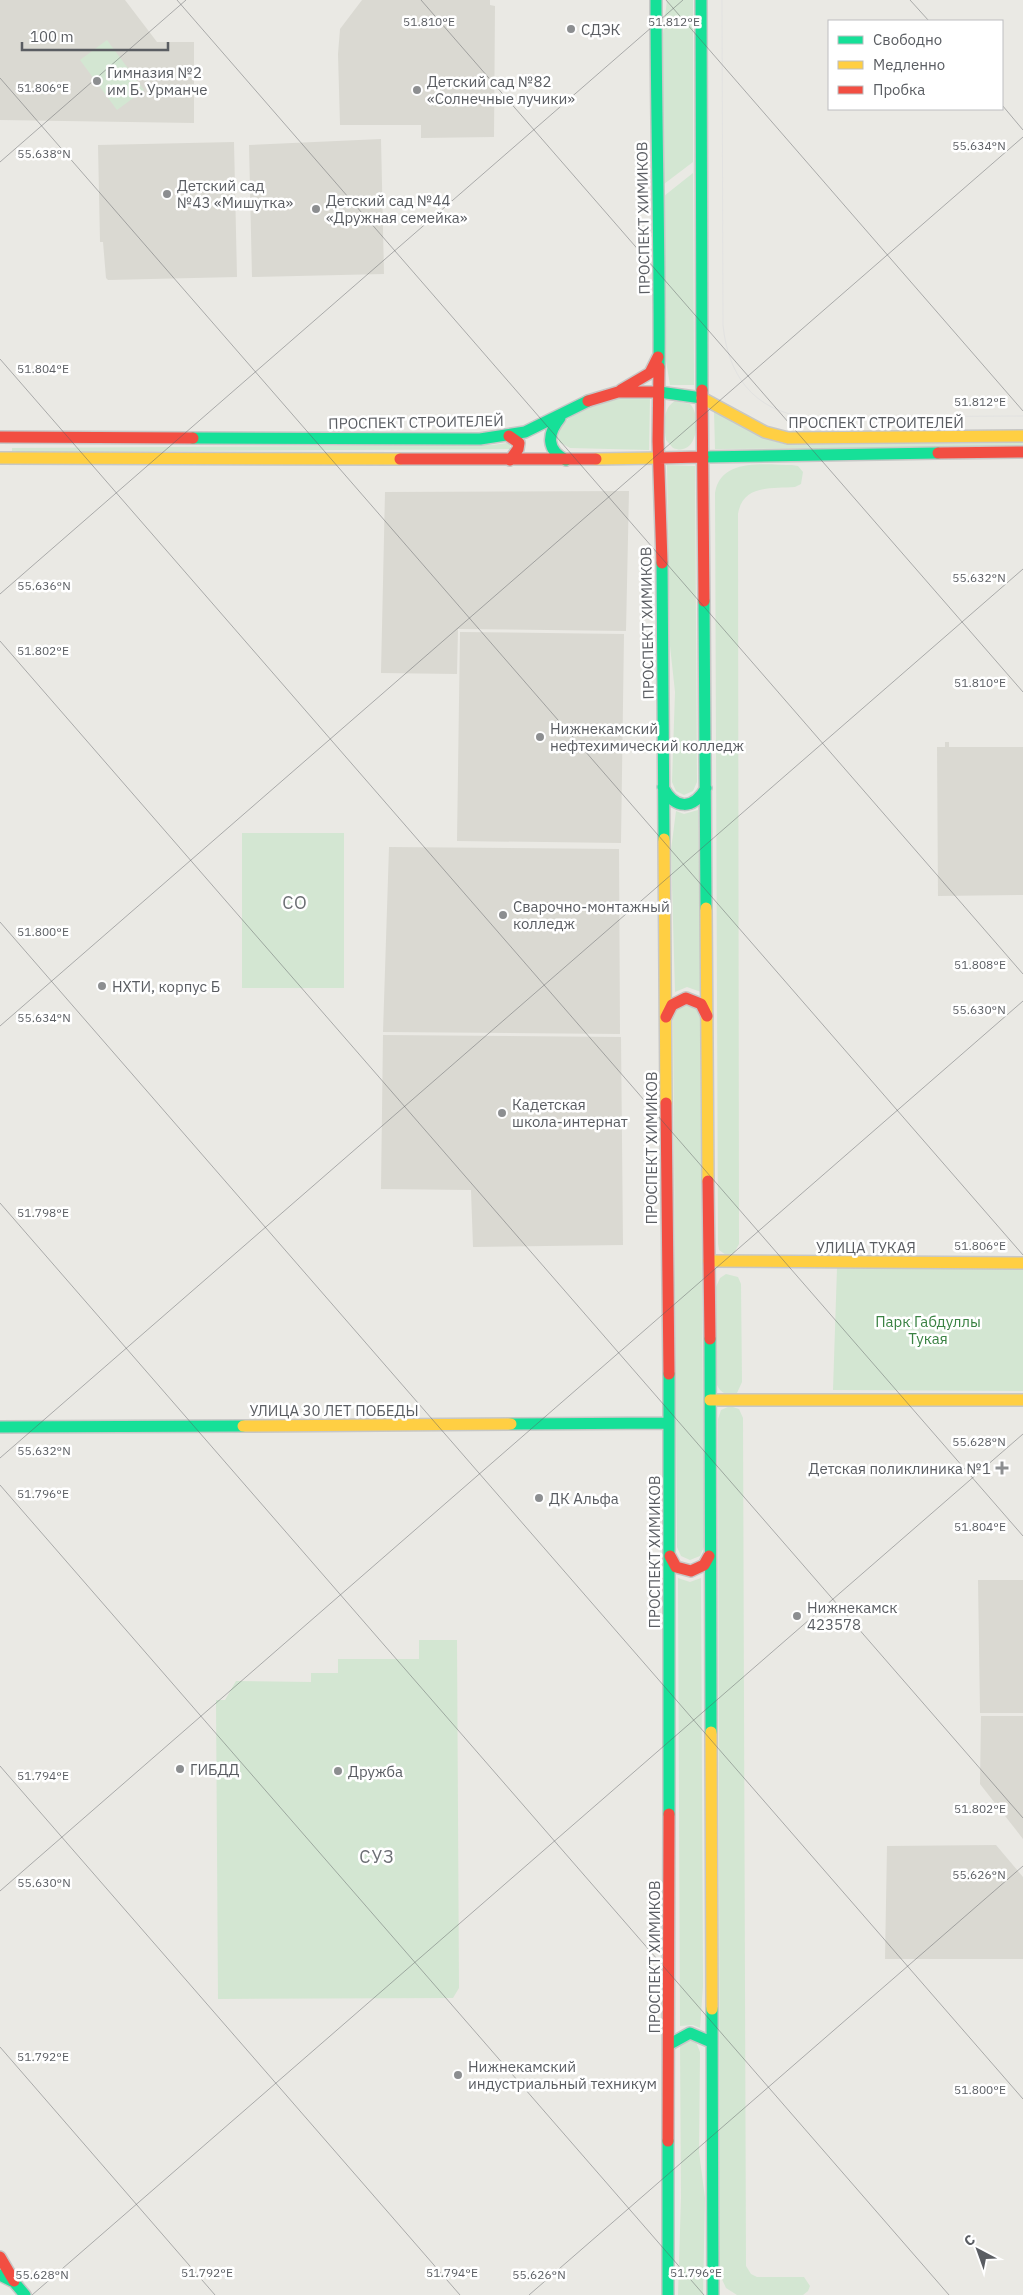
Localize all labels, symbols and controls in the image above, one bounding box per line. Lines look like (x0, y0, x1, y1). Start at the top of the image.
text: 51.810°E (403, 14, 455, 29)
text: 51.812°E (648, 14, 700, 29)
scale bar (22, 20, 169, 52)
place label: СДЭК (581, 20, 621, 39)
legend (828, 20, 1003, 110)
marker: СДЭК (565, 23, 577, 35)
text: 100 m (30, 27, 74, 46)
text: Свободно (873, 30, 942, 49)
text: Медленно (873, 55, 945, 74)
place label: Гимназия №2 им Б. Урманче (107, 63, 207, 99)
place label: Детский сад №82 «Солнечные лучики» (427, 72, 575, 108)
marker: Гимназия №2 им Б. Урманче (91, 75, 103, 87)
text: 51.806°E (17, 80, 69, 95)
text: Пробка (873, 80, 925, 99)
marker: Детский сад №82 «Солнечные лучики» (411, 84, 423, 96)
text: 55.634°N (952, 138, 1006, 153)
street label: ПРОСПЕКТ ХИМИКОВ (632, 141, 654, 295)
text: 55.638°N (17, 146, 71, 161)
place label: Детский сад №43 «Мишутка» (177, 176, 293, 212)
marker: Детский сад №43 «Мишутка» (161, 188, 173, 200)
place label: Детский сад №44 «Дружная семейка» (326, 191, 468, 227)
marker: Детский сад №44 «Дружная семейка» (310, 203, 322, 215)
text: 51.804°E (17, 361, 69, 376)
text: 51.812°E (954, 394, 1006, 409)
street label: ПРОСПЕКТ СТРОИТЕЛЕЙ (328, 411, 504, 433)
street label: ПРОСПЕКТ СТРОИТЕЛЕЙ (788, 413, 964, 432)
street label: ПРОСПЕКТ ХИМИКОВ (636, 546, 658, 700)
text: 55.632°N (952, 570, 1006, 585)
text: 55.636°N (17, 578, 71, 593)
text: 51.802°E (17, 643, 69, 658)
text: 51.810°E (954, 675, 1006, 690)
place label: Нижнекамский нефтехимический колледж (550, 719, 744, 755)
marker: Нижнекамский нефтехимический колледж (534, 731, 546, 743)
district label: СО (282, 891, 308, 914)
place label: Сварочно-монтажный колледж (513, 897, 670, 933)
marker: Сварочно-монтажный колледж (497, 909, 509, 921)
text: 51.800°E (17, 924, 69, 939)
text: 51.808°E (954, 957, 1006, 972)
place label: НХТИ, корпус Б (112, 977, 220, 996)
marker: НХТИ, корпус Б (96, 980, 108, 992)
text: 55.630°N (952, 1002, 1006, 1017)
text: 55.634°N (17, 1010, 71, 1025)
street label: ПРОСПЕКТ ХИМИКОВ (642, 1071, 661, 1225)
place label: Кадетская школа-интернат (512, 1095, 628, 1131)
marker: Кадетская школа-интернат (496, 1107, 508, 1119)
text: 51.798°E (17, 1205, 69, 1220)
street label: УЛИЦА ТУКАЯ (816, 1238, 916, 1257)
text: 51.806°E (954, 1238, 1006, 1253)
park label: Парк Габдуллы Тукая (875, 1312, 981, 1348)
street label: УЛИЦА 30 ЛЕТ ПОБЕДЫ (249, 1401, 419, 1420)
text: 55.628°N (952, 1434, 1006, 1449)
text: 55.632°N (17, 1443, 71, 1458)
place label: Детская поликлиника №1 (809, 1459, 991, 1478)
marker: Детская поликлиника №1 (995, 1461, 1009, 1475)
street label: ПРОСПЕКТ ХИМИКОВ (645, 1475, 664, 1629)
text: 51.796°E (17, 1486, 69, 1501)
place label: ДК Альфа (549, 1489, 619, 1508)
marker: ДК Альфа (533, 1492, 545, 1504)
text: 51.804°E (954, 1519, 1006, 1534)
place label: Нижнекамск 423578 (807, 1598, 897, 1634)
marker: Нижнекамск 423578 (791, 1610, 803, 1622)
place label: ГИБДД (190, 1760, 240, 1779)
place label: Дружба (348, 1762, 403, 1781)
marker: ГИБДД (174, 1763, 186, 1775)
marker: Дружба (332, 1765, 344, 1777)
text: 51.794°E (17, 1768, 69, 1783)
text: 51.802°E (954, 1801, 1006, 1816)
district label: СУЗ (359, 1845, 395, 1868)
text: 55.626°N (952, 1867, 1006, 1882)
text: 55.630°N (17, 1875, 71, 1890)
street label: ПРОСПЕКТ ХИМИКОВ (645, 1880, 664, 2034)
text: 51.792°E (17, 2049, 69, 2064)
place label: Нижнекамский индустриальный техникум (468, 2057, 657, 2093)
marker: Нижнекамский индустриальный техникум (452, 2069, 464, 2081)
text: 51.800°E (954, 2082, 1006, 2097)
north arrow (953, 2225, 1003, 2275)
text: С (960, 2230, 979, 2250)
text: 51.792°E (181, 2265, 233, 2280)
text: 51.794°E (426, 2265, 478, 2280)
text: 51.796°E (670, 2265, 722, 2280)
text: 55.628°N (15, 2267, 69, 2282)
text: 55.626°N (512, 2267, 566, 2282)

